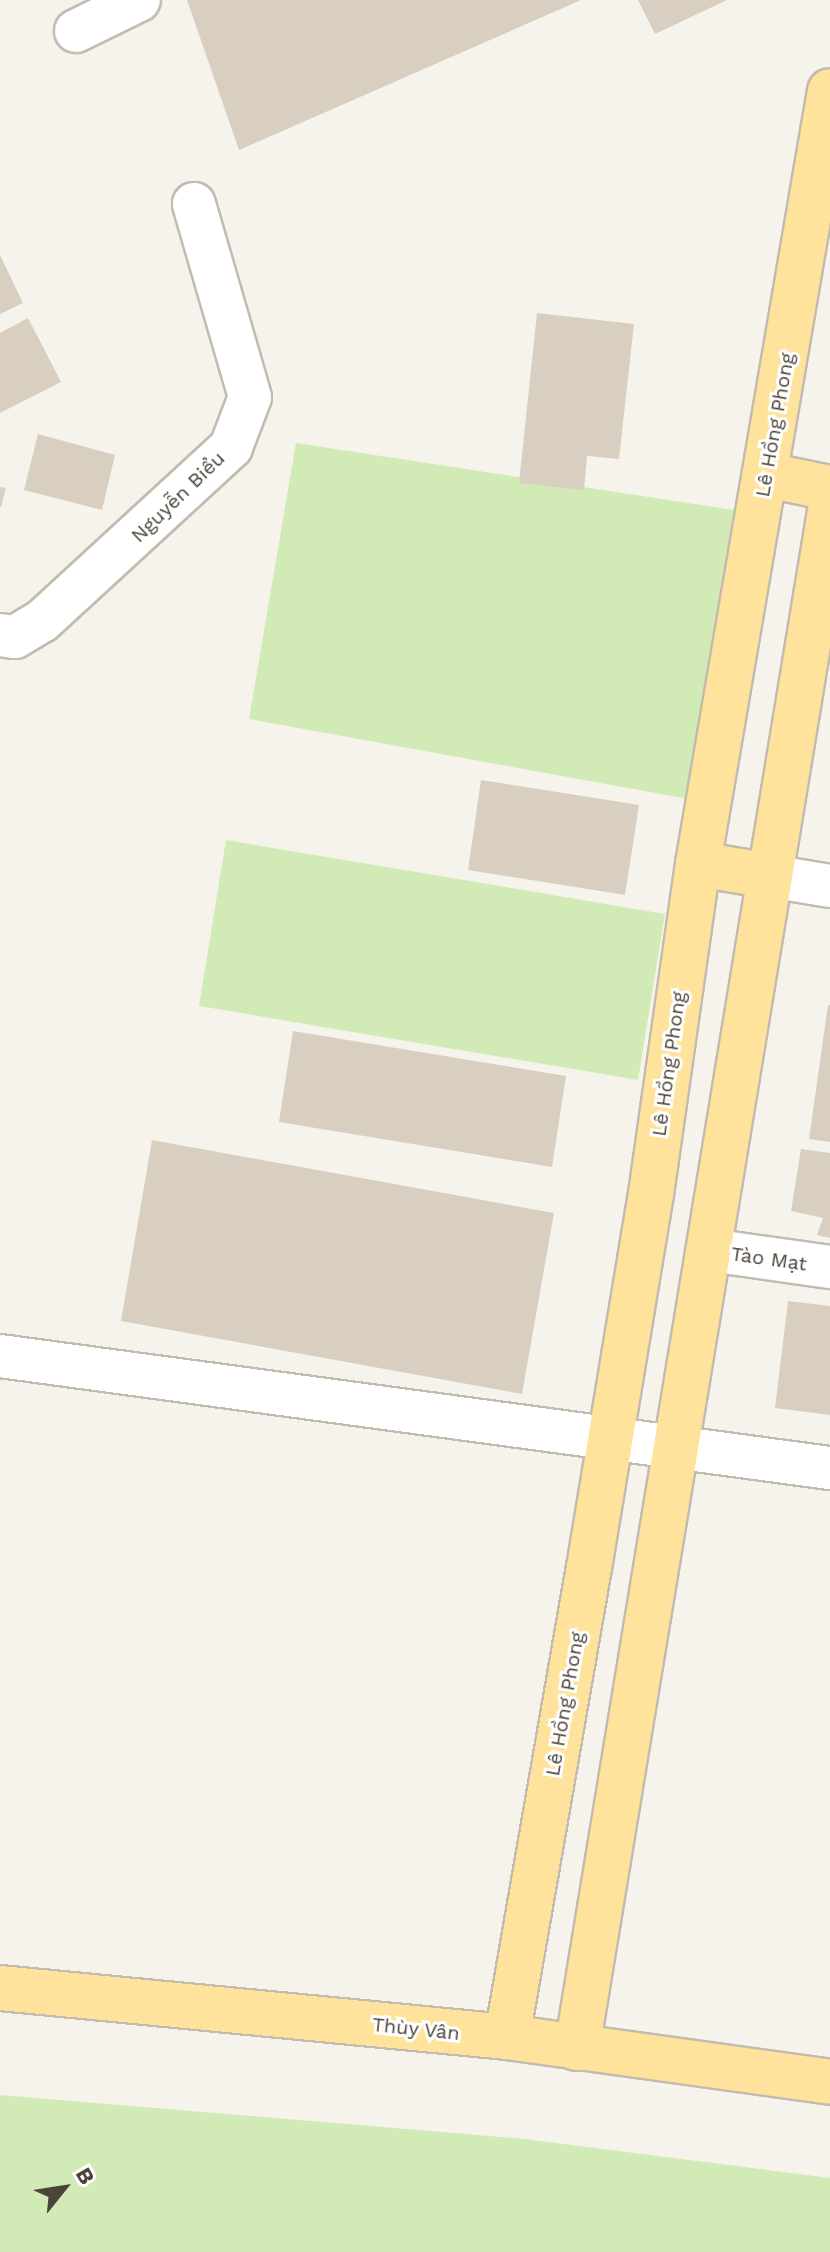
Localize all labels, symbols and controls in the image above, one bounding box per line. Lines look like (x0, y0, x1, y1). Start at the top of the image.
street label: Lê Hồng Phong (751, 351, 799, 499)
street label: Nguyễn Biểu (126, 446, 230, 548)
street label: Lê Hồng Phong (647, 990, 691, 1138)
street label: Tào Mạt (729, 1242, 809, 1276)
street label: Lê Hồng Phong (541, 1630, 589, 1778)
street label: Thùy Vân (370, 2012, 462, 2046)
north arrow (24, 2148, 104, 2228)
text: B (71, 2163, 100, 2189)

